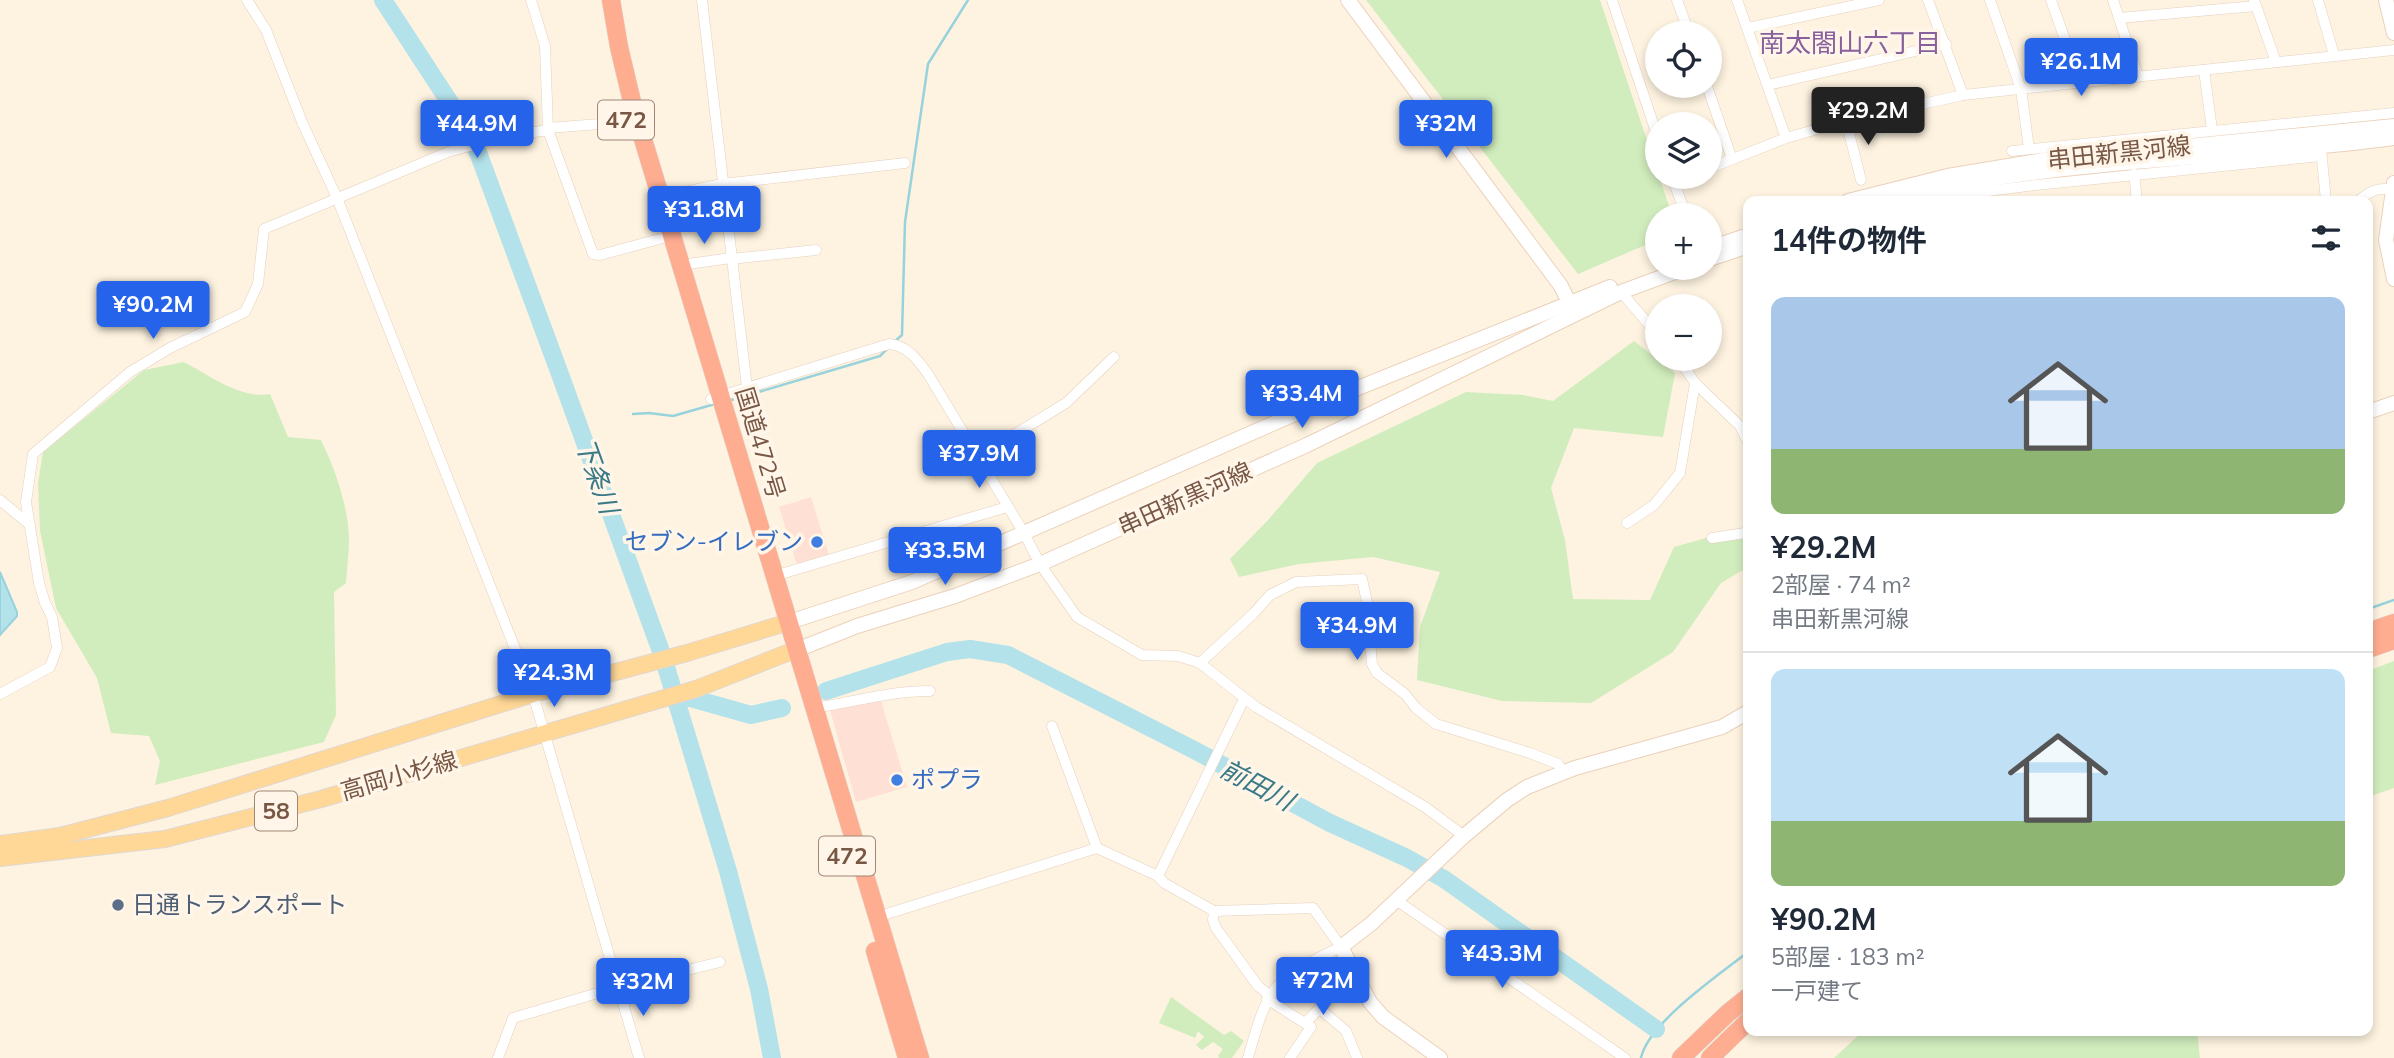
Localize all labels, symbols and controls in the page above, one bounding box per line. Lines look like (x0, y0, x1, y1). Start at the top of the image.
map controls (1645, 21, 1722, 371)
button: locate (1645, 21, 1722, 98)
district label: 南太閤山六丁目 (1759, 26, 1941, 59)
pin: ¥26.1M (2024, 38, 2138, 98)
text: ¥26.1M (2041, 46, 2121, 75)
pin: ¥29.2M (1811, 88, 1925, 147)
text: ¥29.2M (1828, 95, 1908, 124)
pin: ¥44.9M (420, 100, 534, 160)
road number: 472 (598, 100, 654, 140)
pin: ¥32M (1405, 100, 1487, 160)
text: ¥44.9M (437, 108, 517, 137)
text: ¥32M (1415, 108, 1477, 137)
button: layers (1645, 112, 1722, 189)
street label: 串田新黒河線 (2046, 130, 2192, 174)
pin: ¥31.8M (647, 187, 761, 246)
text: ¥31.8M (664, 194, 744, 223)
button: + (1645, 203, 1722, 280)
icon: filters (2307, 219, 2345, 257)
text: 14件の物件 (1771, 221, 1927, 259)
pin: ¥90.2M (96, 282, 210, 341)
text: ¥90.2M (113, 289, 193, 318)
button: − (1645, 294, 1722, 371)
icon: home (1995, 343, 2121, 469)
pin: ¥33.4M (1245, 370, 1359, 430)
text: ¥33.4M (1262, 378, 1342, 407)
street label: 国道472号 (730, 383, 792, 502)
pin: ¥37.9M (922, 430, 1036, 490)
water label: 下条川 (569, 434, 627, 521)
text: ¥37.9M (939, 438, 1019, 467)
street label: 串田新黒河線 (1113, 455, 1256, 541)
place label: セブン-イレブン (625, 526, 803, 556)
pin: ¥33.5M (888, 528, 1002, 587)
text: ¥29.2M (1771, 528, 1877, 566)
marker: セブン-イレブン (809, 534, 825, 550)
text: ¥33.5M (905, 535, 985, 564)
text: 2部屋 · 74 m² (1771, 570, 1911, 599)
pin: ¥34.9M (1300, 602, 1414, 662)
text: 串田新黒河線 (1771, 604, 1909, 633)
text: ¥34.9M (1317, 610, 1397, 639)
pin: ¥24.3M (497, 650, 611, 709)
text: ¥24.3M (514, 657, 594, 686)
icon: home (1995, 715, 2121, 841)
street label: 高岡小杉線 (337, 744, 461, 806)
water label: 前田川 (1215, 752, 1302, 819)
place label: ポプラ (911, 764, 983, 794)
marker: ポプラ (889, 772, 905, 788)
road number: 58 (255, 792, 297, 831)
road number: 472 (819, 836, 875, 876)
place label: 日通トランスポート (132, 889, 348, 919)
marker: 日通トランスポート (110, 897, 126, 913)
text: ¥90.2M (1771, 900, 1877, 938)
pin: ¥43.3M (1445, 930, 1559, 990)
text: ¥43.3M (1462, 938, 1542, 967)
text: 5部屋 · 183 m² (1771, 942, 1924, 971)
pin: ¥32M (602, 958, 684, 1018)
pin: ¥72M (1282, 958, 1364, 1017)
text: ¥72M (1292, 965, 1354, 994)
text: ¥32M (612, 966, 674, 995)
text: 一戸建て (1771, 976, 1863, 1005)

